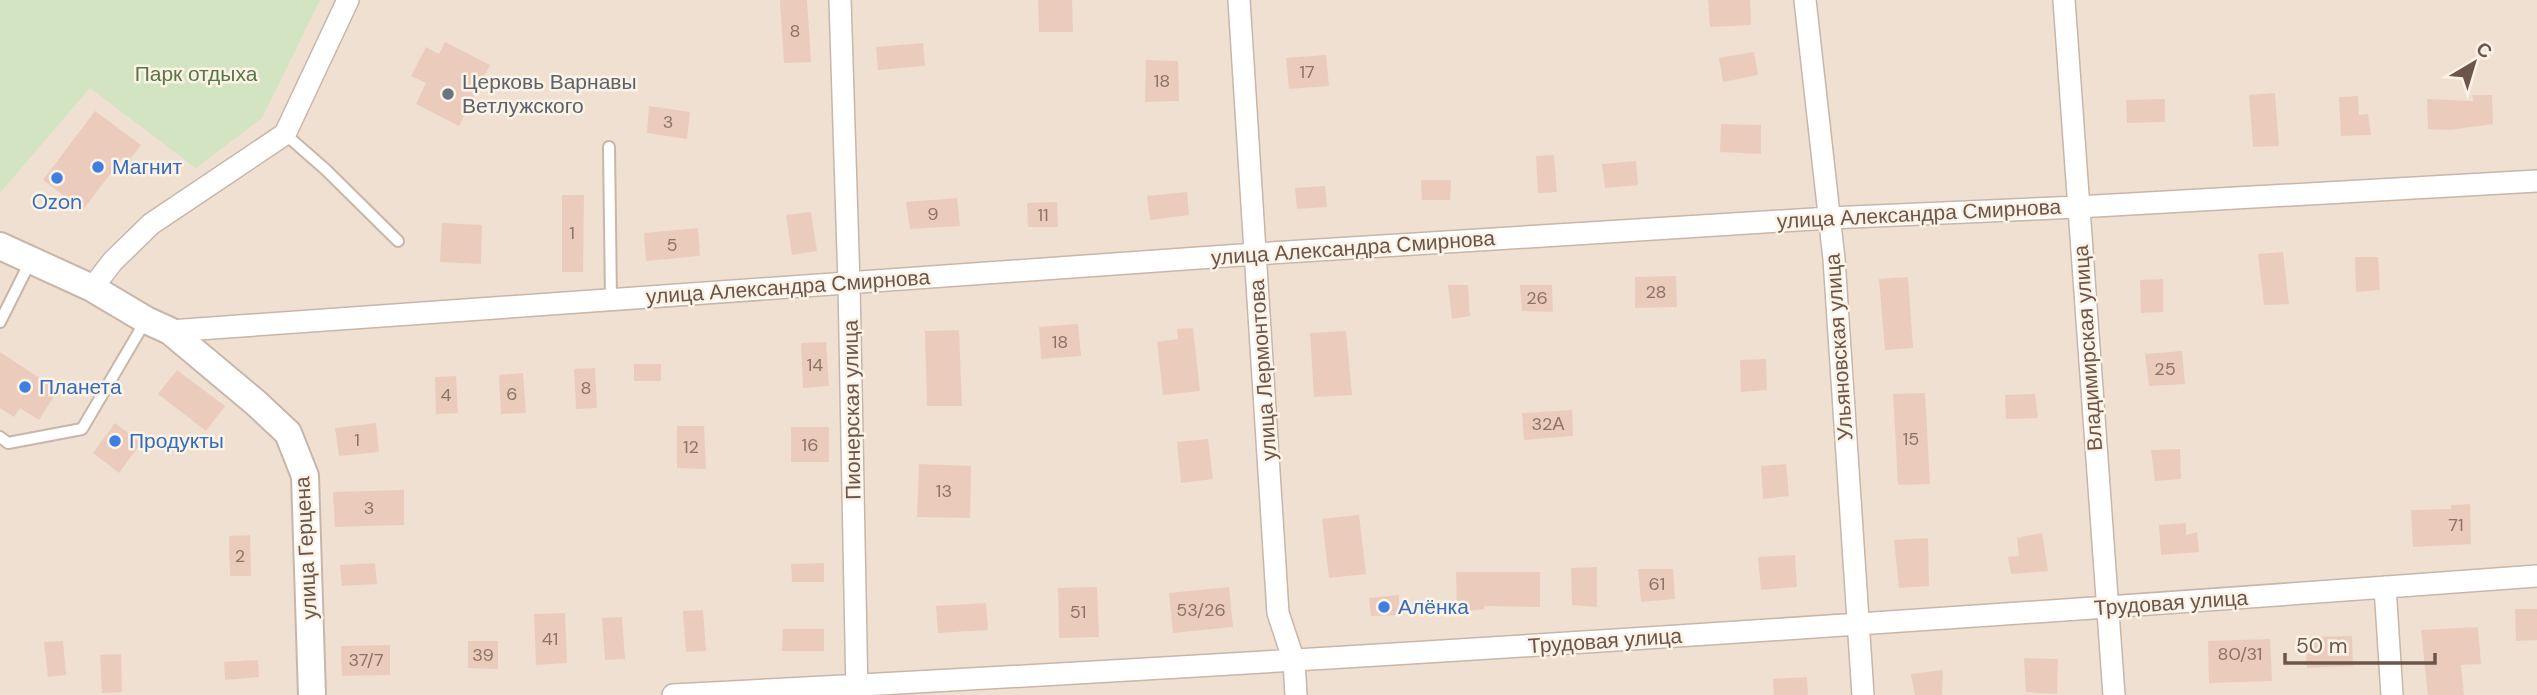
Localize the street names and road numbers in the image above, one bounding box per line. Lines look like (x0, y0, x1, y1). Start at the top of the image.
street label: улица Александра Смирнова (1776, 193, 2062, 235)
street label: улица Александра Смирнова (1210, 224, 1496, 272)
street label: Владимирская улица (2067, 244, 2109, 452)
street label: Ульяновская улица (1818, 252, 1859, 441)
street label: улица Александра Смирнова (645, 263, 931, 311)
street label: улица Лермонтова (1243, 278, 1283, 462)
street label: Пионерская улица (836, 319, 868, 500)
street label: улица Герцена (288, 475, 324, 620)
street label: Трудовая улица (2093, 584, 2249, 622)
street label: Трудовая улица (1527, 622, 1683, 660)

